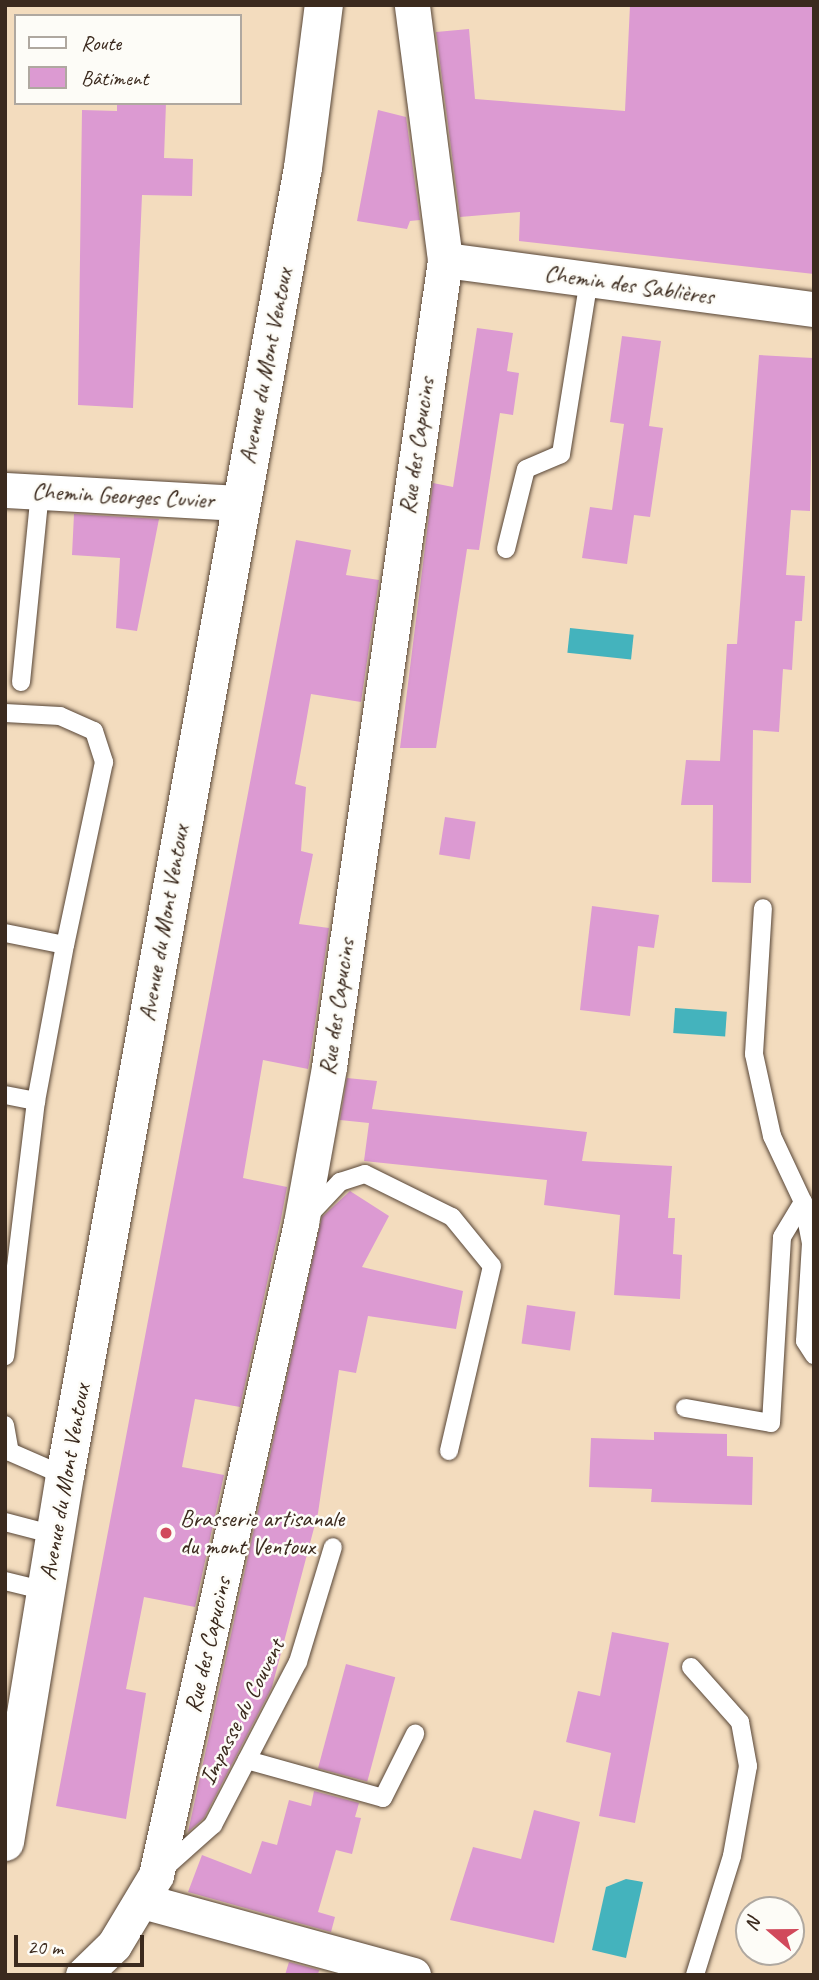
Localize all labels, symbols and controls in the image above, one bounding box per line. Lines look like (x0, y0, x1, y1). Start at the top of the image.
legend (14, 14, 242, 105)
text: Route (81, 30, 121, 56)
text: Bâtiment (81, 65, 148, 91)
street label: Chemin des Sablières (543, 259, 715, 311)
street label: Avenue du Mont Ventoux (233, 266, 299, 466)
street label: Rue des Capucins (393, 376, 441, 516)
street label: Chemin Georges Cuvier (31, 477, 215, 515)
street label: Avenue du Mont Ventoux (133, 823, 195, 1023)
street label: Rue des Capucins (313, 937, 361, 1077)
street label: Avenue du Mont Ventoux (34, 1382, 96, 1582)
place label: Brasserie artisanale du mont Ventoux (180, 1505, 345, 1561)
marker: Brasserie artisanale du mont Ventoux (158, 1525, 174, 1541)
street label: Rue des Capucins (178, 1575, 238, 1715)
street label: Impasse du Couvent (193, 1634, 291, 1790)
north arrow (735, 1896, 805, 1966)
text: N (739, 1915, 765, 1934)
scale bar (18, 1920, 147, 1964)
text: 20 m (27, 1934, 63, 1960)

